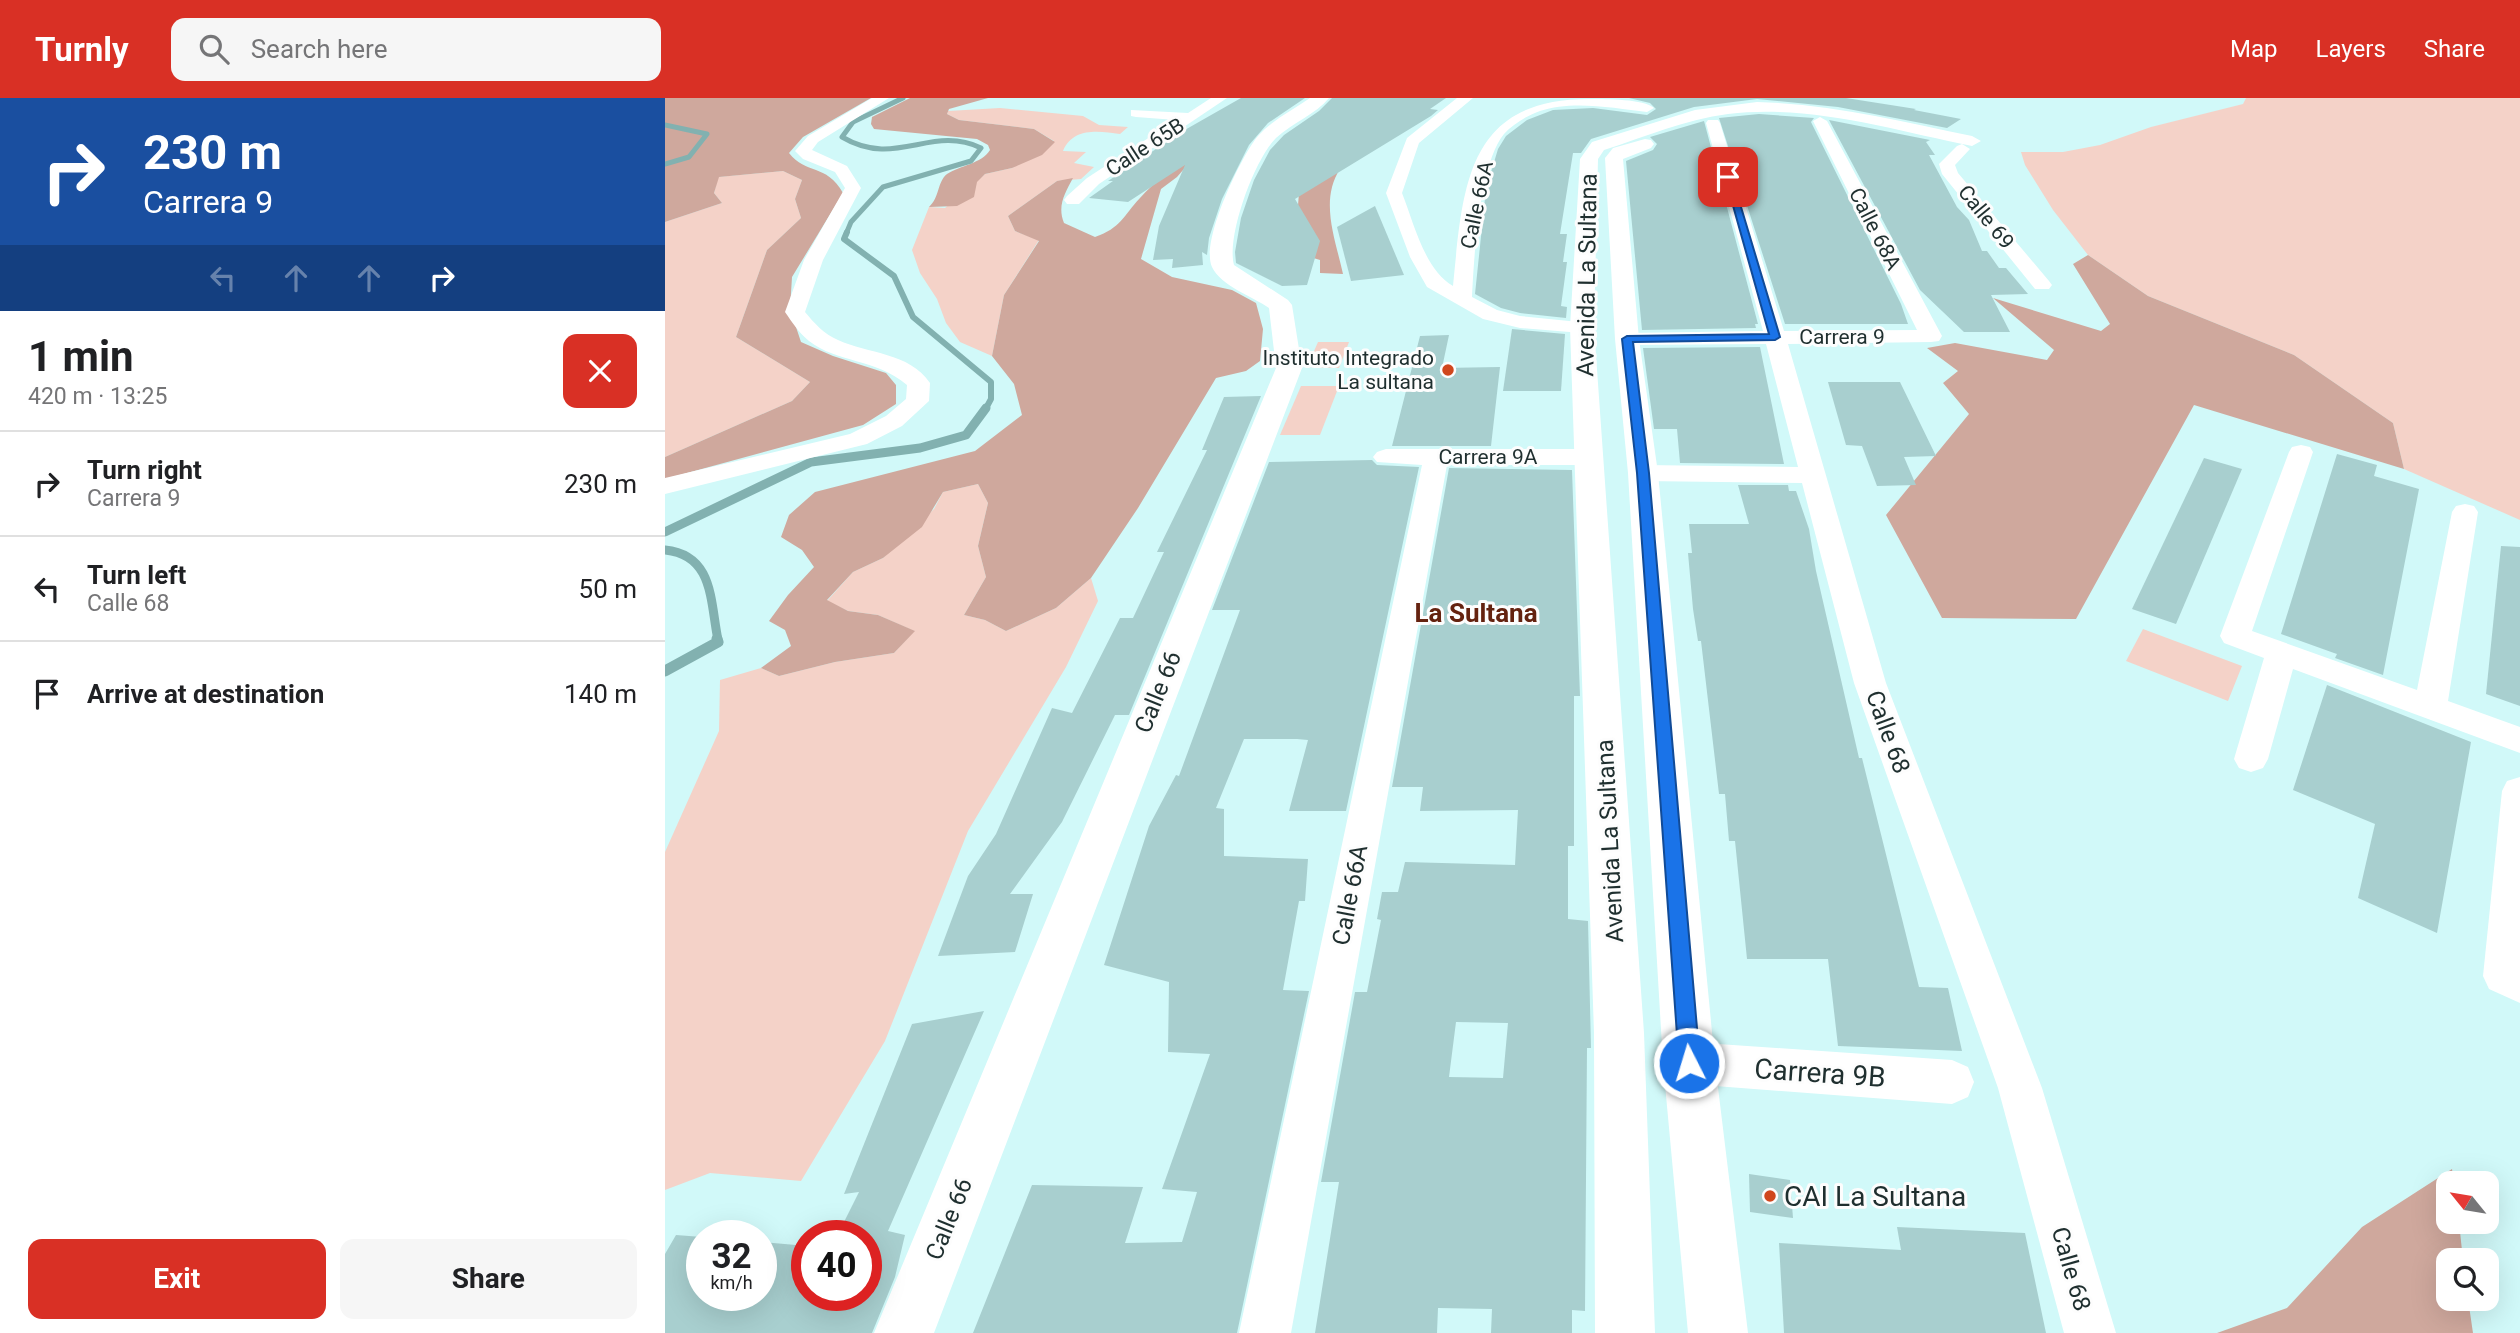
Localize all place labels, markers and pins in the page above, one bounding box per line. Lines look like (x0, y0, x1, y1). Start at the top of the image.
pin (1698, 147, 1758, 207)
place label: Instituto Integrado La sultana (1263, 346, 1434, 394)
marker: Instituto Integrado La sultana (1440, 362, 1456, 378)
place label: CAI La Sultana (1784, 1180, 1966, 1213)
marker: CAI La Sultana (1762, 1188, 1778, 1204)

